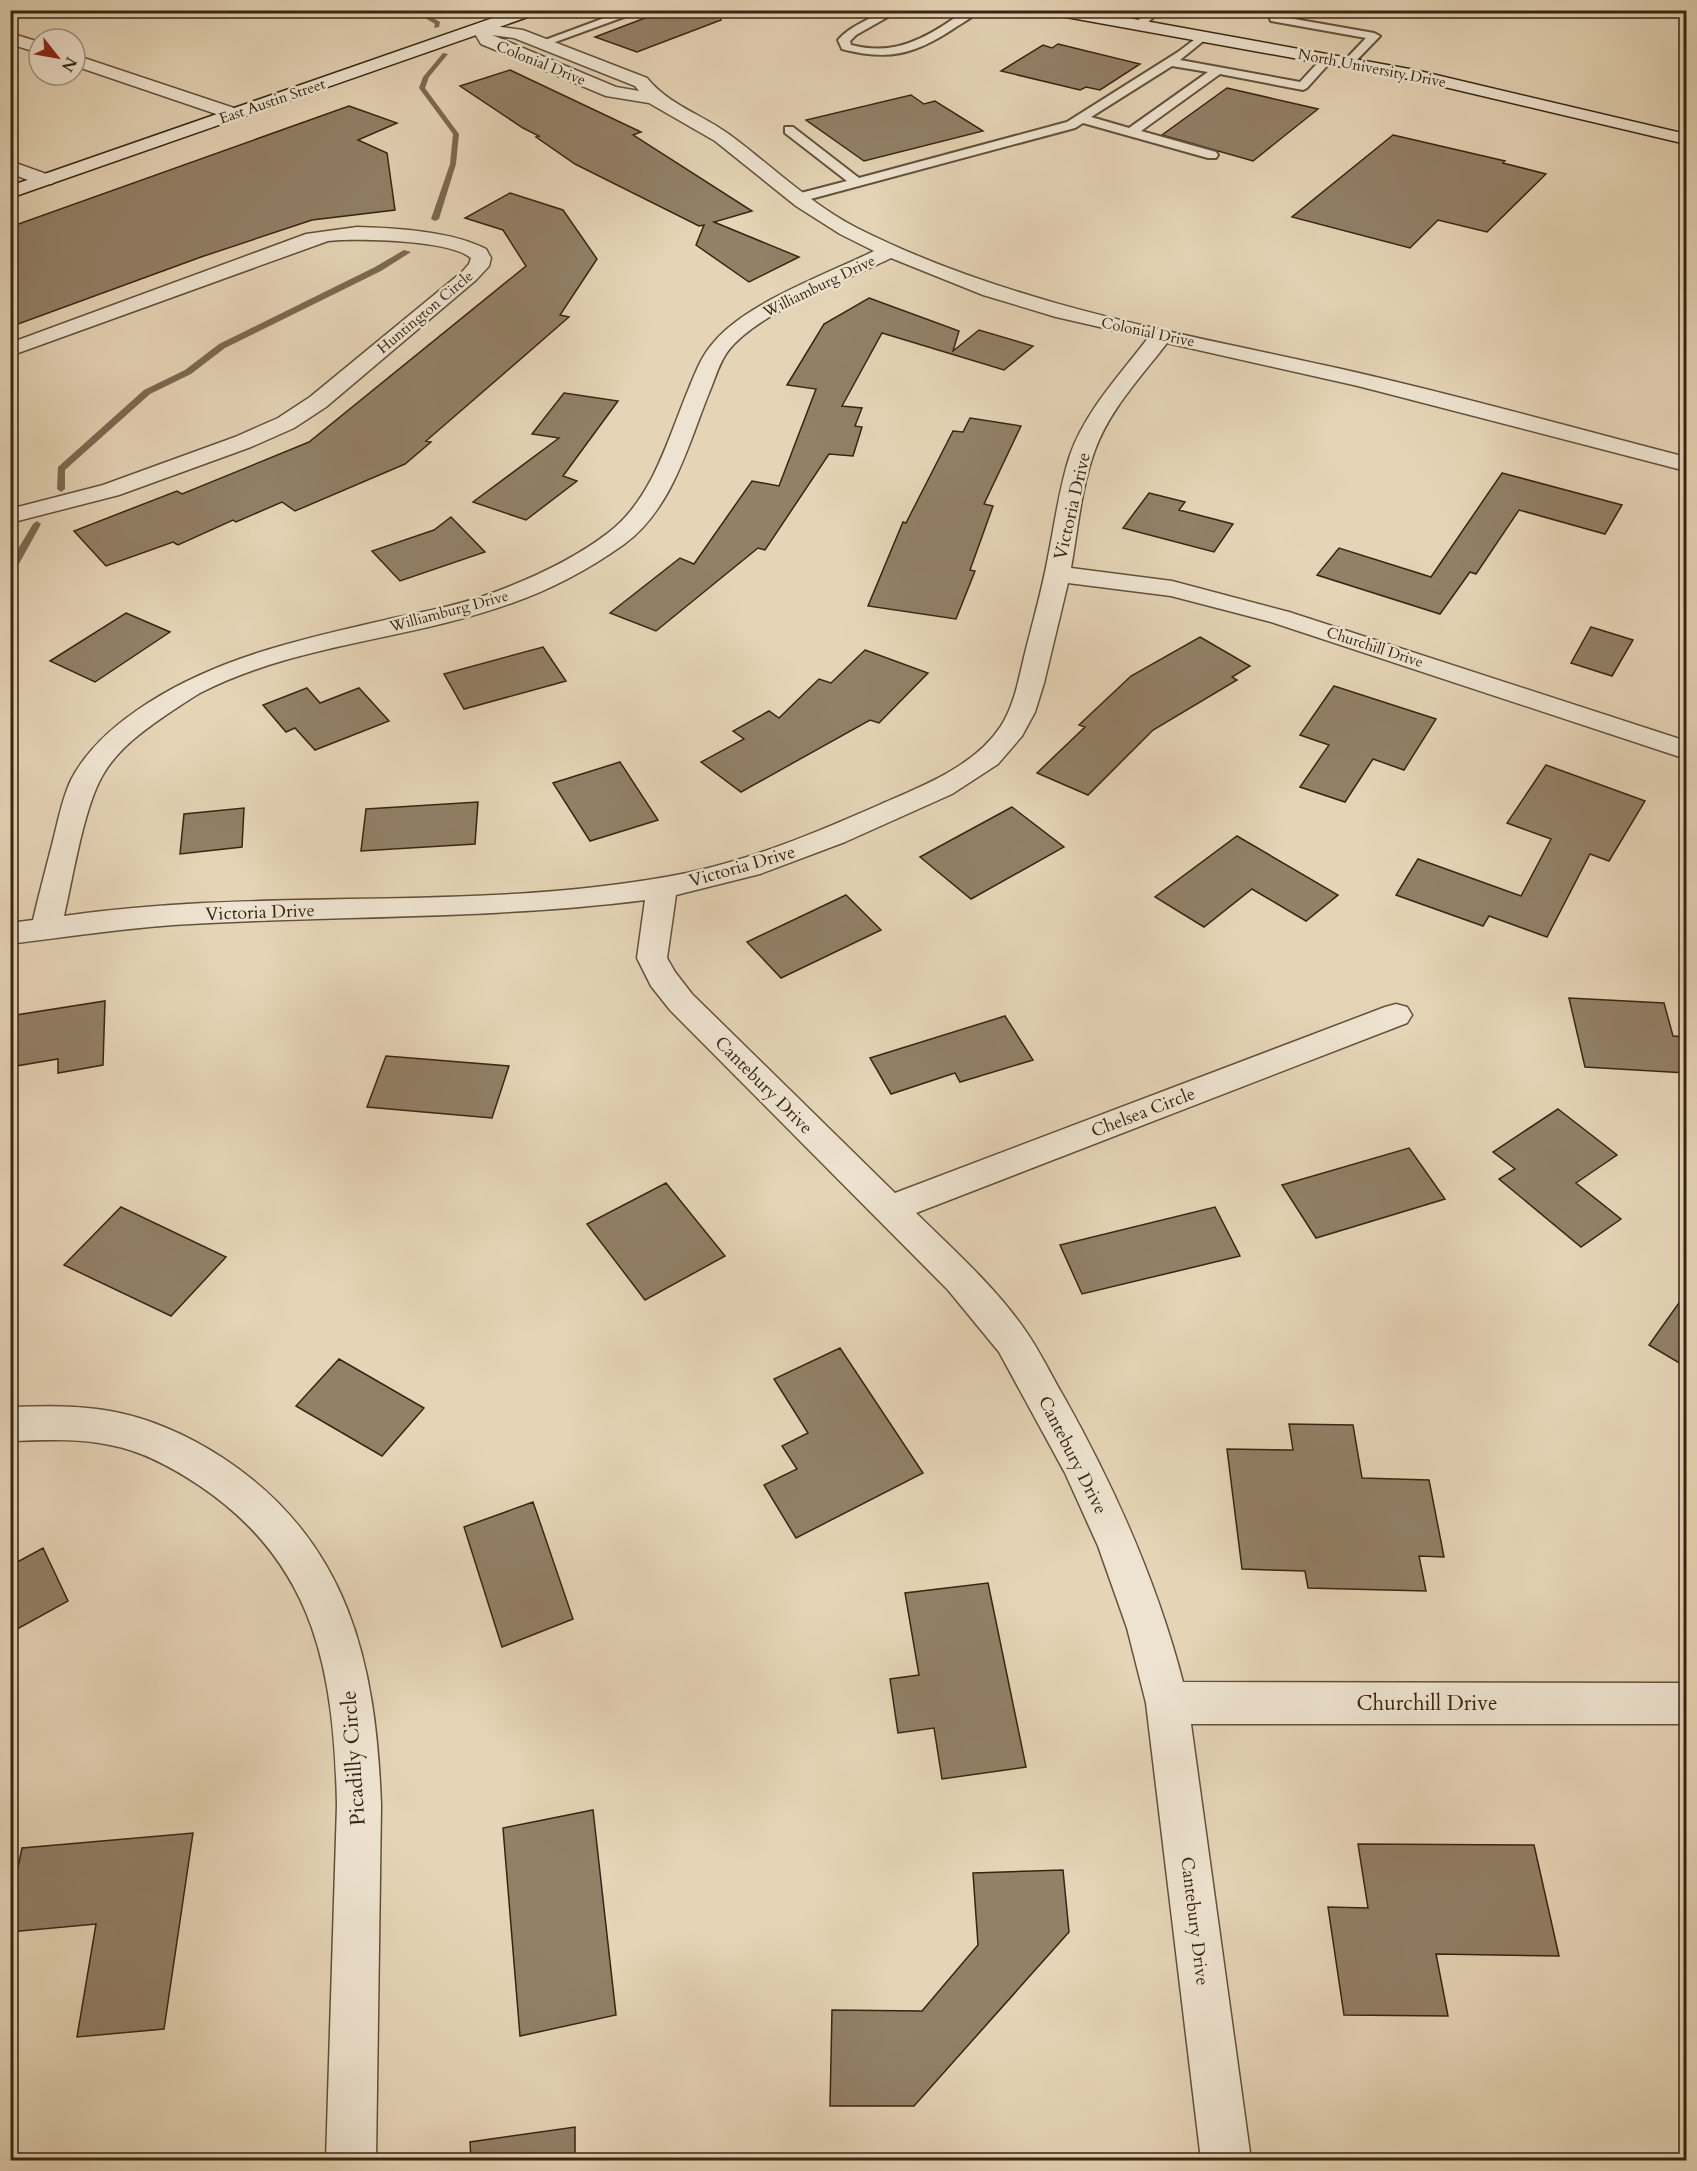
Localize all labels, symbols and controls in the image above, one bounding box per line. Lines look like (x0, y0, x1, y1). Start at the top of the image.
north arrow (27, 27, 87, 87)
street label: Colonial Drive (493, 36, 589, 90)
street label: North University Drive (1296, 44, 1448, 92)
text: N (56, 53, 82, 76)
street label: East Austin Street (216, 73, 328, 129)
street label: Williamburg Drive (759, 250, 878, 322)
street label: Huntington Circle (373, 266, 477, 358)
street label: Colonial Drive (1100, 312, 1197, 352)
street label: Victoria Drive (1048, 450, 1097, 562)
street label: Williamburg Drive (386, 585, 511, 637)
street label: Churchill Drive (1324, 622, 1426, 672)
street label: Victoria Drive (686, 839, 798, 894)
street label: Victoria Drive (205, 898, 315, 927)
street label: Cantebury Drive (709, 1031, 818, 1140)
street label: Chelsea Circle (1088, 1081, 1199, 1144)
street label: Cantebury Drive (1032, 1392, 1113, 1519)
street label: Picadilly Circle (334, 1689, 373, 1827)
street label: Churchill Drive (1357, 1689, 1497, 1718)
street label: Cantebury Drive (1174, 1855, 1215, 1987)

